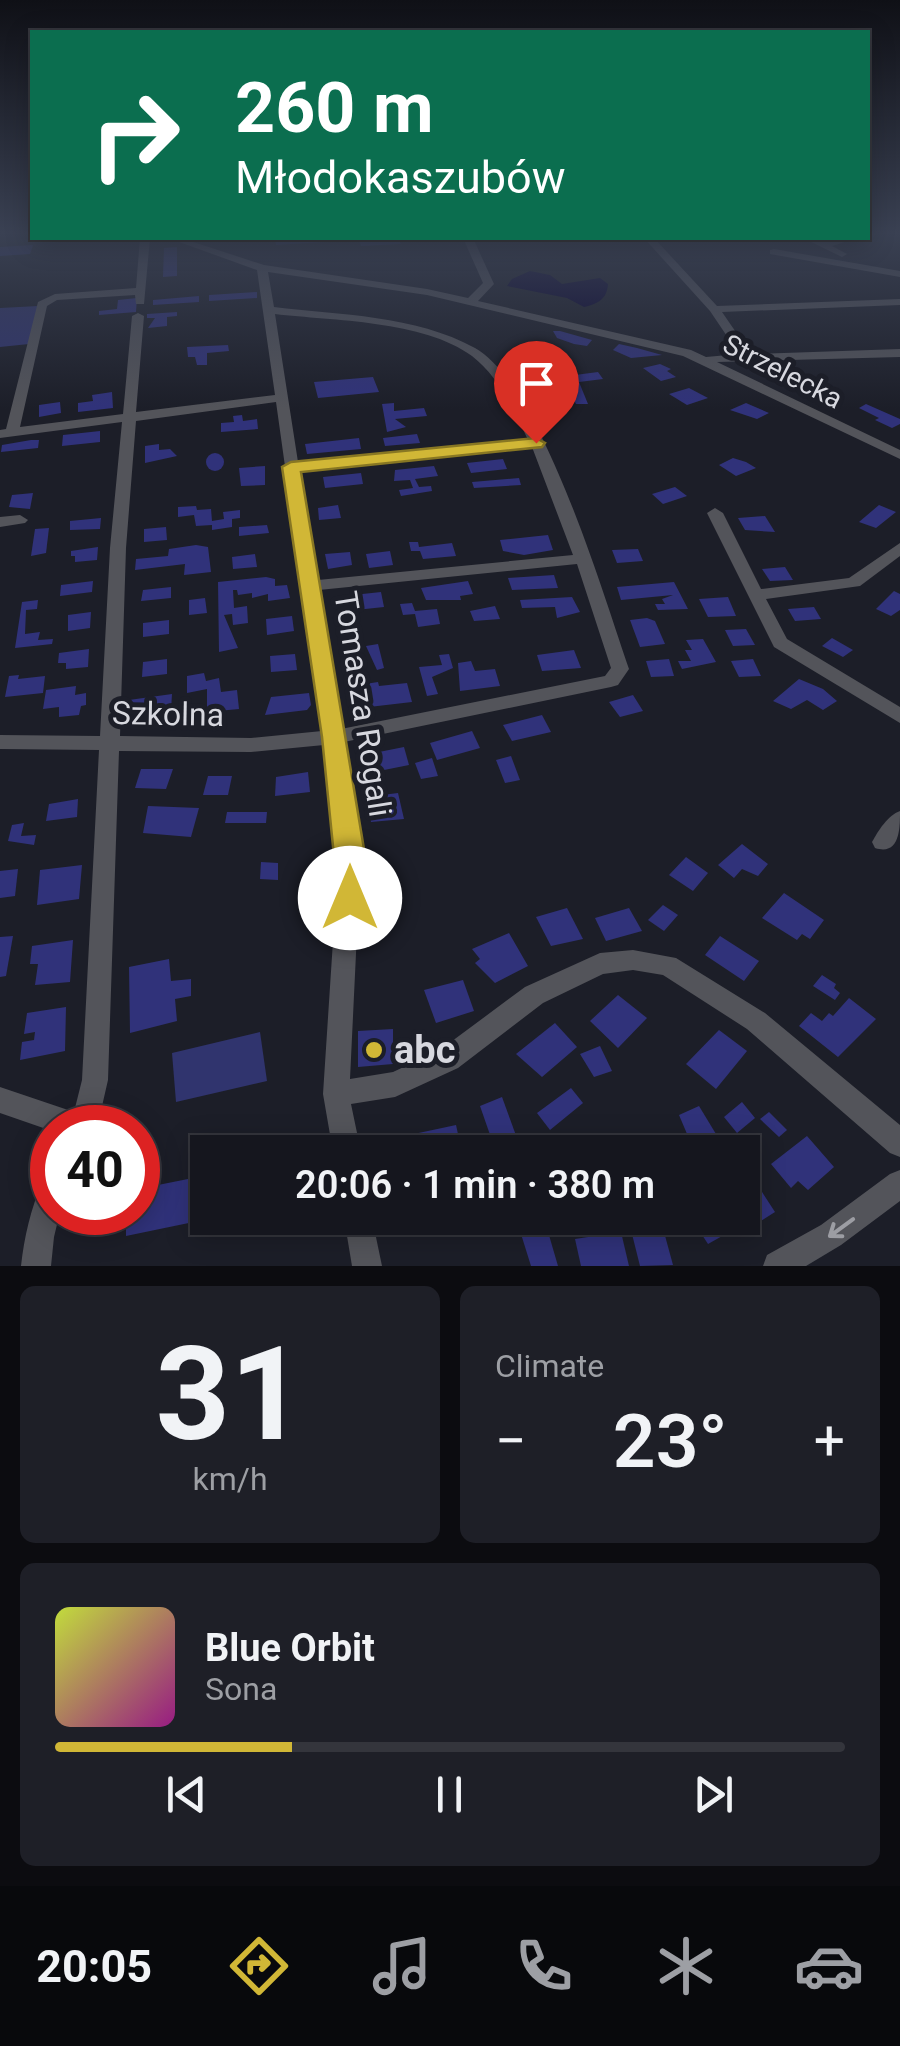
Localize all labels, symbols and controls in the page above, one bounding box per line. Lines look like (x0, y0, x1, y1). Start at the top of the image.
text: 260 m (235, 67, 434, 149)
icon: right (70, 70, 200, 200)
text: Młodokaszubów (235, 151, 566, 204)
street label: Strzelecka (718, 327, 848, 416)
pin (494, 341, 579, 444)
icon: arrive (509, 356, 564, 411)
street label: Tomasza Rogali (326, 588, 400, 820)
street label: Szkolna (112, 694, 224, 734)
position arrow (298, 846, 402, 950)
place label: abc (394, 1028, 456, 1072)
marker: abc (363, 1039, 385, 1061)
speed limit sign: 40 (30, 1105, 160, 1235)
text: 20:06 · 1 min · 380 m (295, 1163, 655, 1207)
one-way arrow (827, 1217, 855, 1238)
text: 31 (155, 1318, 305, 1471)
text: Climate (495, 1347, 604, 1385)
text: 23° (613, 1397, 727, 1485)
text: − (495, 1409, 526, 1473)
text: + (814, 1409, 845, 1473)
text: km/h (192, 1460, 268, 1498)
text: Blue Orbit (205, 1626, 375, 1670)
text: Sona (205, 1670, 277, 1708)
icon: previous (159, 1767, 214, 1822)
icon: pause (422, 1767, 477, 1822)
icon: next (686, 1767, 741, 1822)
icon: directions (224, 1931, 294, 2001)
icon: music (367, 1931, 437, 2001)
icon: phone (509, 1931, 579, 2001)
icon: climate (651, 1931, 721, 2001)
icon: car (794, 1931, 864, 2001)
text: 20:05 (36, 1940, 152, 1993)

